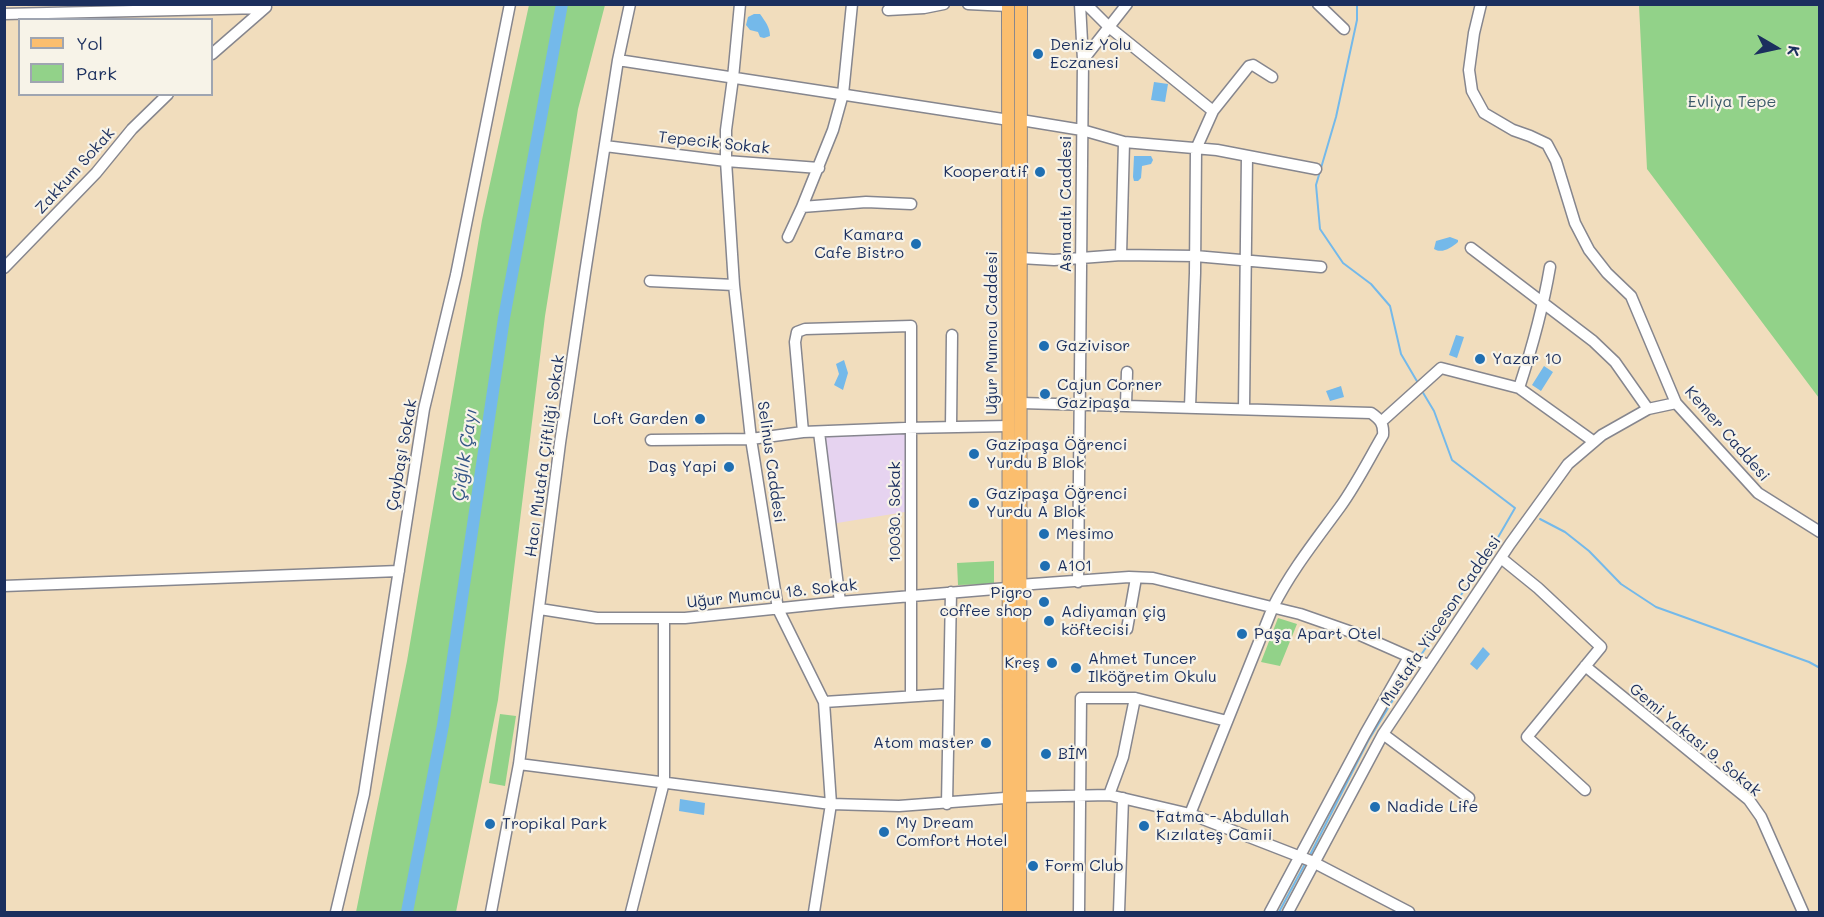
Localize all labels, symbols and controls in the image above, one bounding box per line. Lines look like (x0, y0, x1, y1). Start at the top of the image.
legend (18, 18, 213, 96)
north arrow (1746, 18, 1806, 78)
text: Yol (76, 31, 103, 55)
place label: Deniz Yolu Eczanesi (1050, 35, 1131, 73)
text: K (1783, 44, 1805, 58)
marker: Deniz Yolu Eczanesi (1031, 47, 1045, 61)
text: Park (76, 61, 117, 85)
park label: Evliya Tepe (1688, 92, 1776, 112)
street label: Zakkum Sokak (31, 124, 119, 218)
street label: Tepecik Sokak (657, 128, 771, 158)
street label: Asmaaltı Caddesi (1056, 136, 1076, 272)
place label: Kooperatif (943, 162, 1028, 182)
marker: Kooperatif (1033, 165, 1047, 179)
place label: Kamara Cafe Bistro (814, 225, 904, 263)
marker: Kamara Cafe Bistro (909, 237, 923, 251)
street label: Uğur Mumcu Caddesi (982, 251, 1002, 415)
place label: Gazivisor (1056, 336, 1130, 356)
marker: Gazivisor (1037, 339, 1051, 353)
place label: Yazar 10 (1492, 349, 1561, 369)
marker: Yazar 10 (1473, 352, 1487, 366)
street label: Hacı Mutafa Çiftliği Sokak (521, 354, 569, 558)
place label: Cajun Corner Gazipaşa (1057, 375, 1162, 413)
street label: Kemer Caddesi (1680, 383, 1774, 485)
marker: Cajun Corner Gazipaşa (1038, 387, 1052, 401)
street label: Çaybaşi Sokak (383, 398, 421, 512)
street label: Selinus Caddesi (753, 400, 789, 524)
water label: Çığlık Çayı (448, 407, 482, 503)
place label: Loft Garden (593, 409, 688, 429)
marker: Loft Garden (693, 412, 707, 426)
place label: Gazipaşa Öğrenci Yurdu B Blok (986, 435, 1127, 473)
marker: Gazipaşa Öğrenci Yurdu B Blok (967, 447, 981, 461)
place label: Daş Yapi (648, 457, 717, 477)
marker: Daş Yapi (722, 460, 736, 474)
street label: 10030. Sokak (885, 461, 905, 563)
place label: Gazipaşa Öğrenci Yurdu A Blok (986, 484, 1127, 522)
marker: Gazipaşa Öğrenci Yurdu A Blok (967, 496, 981, 510)
place label: Mesimo (1056, 524, 1114, 544)
marker: Mesimo (1037, 527, 1051, 541)
street label: Mustafa Yüceson Caddesi (1377, 532, 1505, 710)
place label: A101 (1057, 556, 1092, 576)
marker: A101 (1038, 559, 1052, 573)
street label: Uğur Mumcu 18. Sokak (686, 575, 858, 613)
place label: Pigro coffee shop (940, 583, 1032, 621)
marker: Pigro coffee shop (1037, 595, 1051, 609)
place label: Adiyaman çig köftecisi (1061, 602, 1166, 640)
marker: Adiyaman çig köftecisi (1042, 614, 1056, 628)
place label: Paşa Apart Otel (1254, 624, 1381, 644)
marker: Paşa Apart Otel (1235, 627, 1249, 641)
place label: Ahmet Tuncer Ilköğretim Okulu (1088, 649, 1217, 687)
place label: Kreş (1005, 653, 1040, 673)
marker: Kreş (1045, 656, 1059, 670)
marker: Ahmet Tuncer Ilköğretim Okulu (1069, 661, 1083, 675)
street label: Gemi Yakasi 9. Sokak (1625, 679, 1765, 801)
place label: Atom master (873, 733, 974, 753)
marker: Atom master (979, 736, 993, 750)
place label: BİM (1058, 744, 1088, 764)
marker: BİM (1039, 747, 1053, 761)
place label: Nadide Life (1387, 797, 1478, 817)
marker: Nadide Life (1368, 800, 1382, 814)
place label: Fatma - Abdullah Kızılateş Camii (1156, 807, 1289, 845)
place label: My Dream Comfort Hotel (896, 813, 1007, 851)
place label: Tropikal Park (502, 814, 607, 834)
marker: Tropikal Park (483, 817, 497, 831)
marker: Fatma - Abdullah Kızılateş Camii (1137, 819, 1151, 833)
marker: My Dream Comfort Hotel (877, 825, 891, 839)
place label: Form Club (1045, 856, 1124, 876)
marker: Form Club (1026, 859, 1040, 873)

